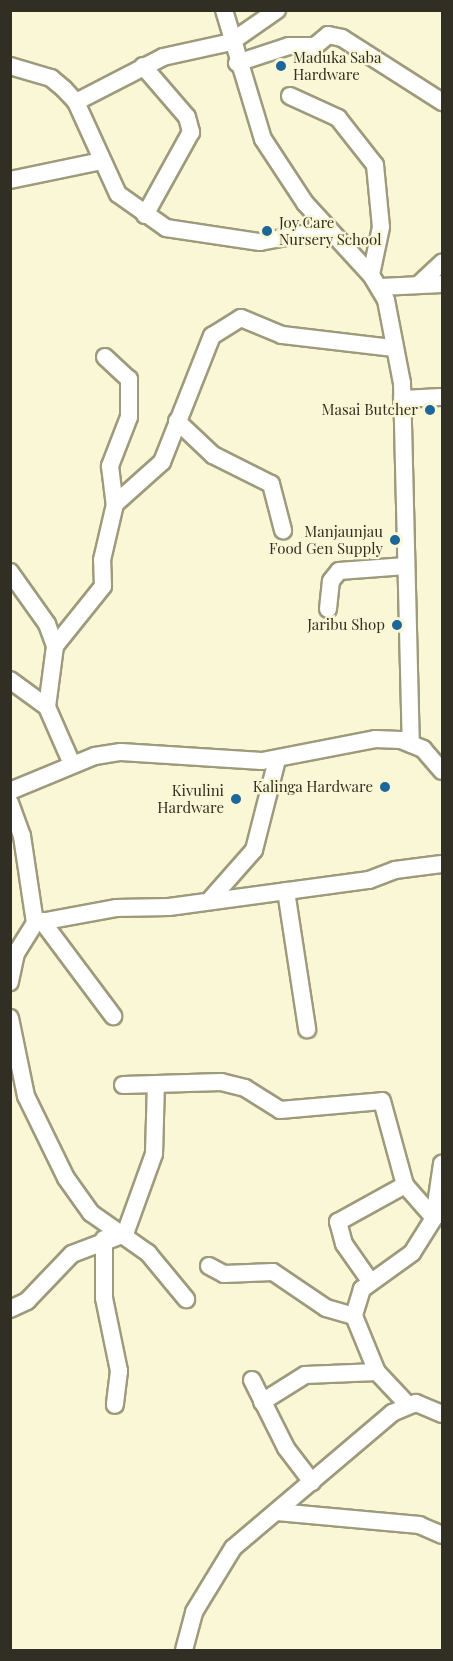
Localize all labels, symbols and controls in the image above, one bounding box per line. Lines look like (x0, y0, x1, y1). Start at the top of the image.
place label: Maduka Saba Hardware (293, 48, 382, 83)
marker: Maduka Saba Hardware (274, 59, 288, 73)
place label: Joy Care Nursery School (279, 213, 382, 248)
marker: Joy Care Nursery School (260, 224, 274, 238)
place label: Masai Butcher (321, 401, 418, 419)
marker: Masai Butcher (423, 403, 437, 417)
place label: Manjaunjau Food Gen Supply (269, 522, 383, 557)
marker: Manjaunjau Food Gen Supply (388, 533, 402, 547)
place label: Jaribu Shop (307, 616, 385, 634)
marker: Jaribu Shop (390, 618, 404, 632)
place label: Kalinga Hardware (253, 778, 373, 796)
marker: Kalinga Hardware (378, 780, 392, 794)
place label: Kivulini Hardware (157, 781, 224, 816)
marker: Kivulini Hardware (229, 792, 243, 806)

